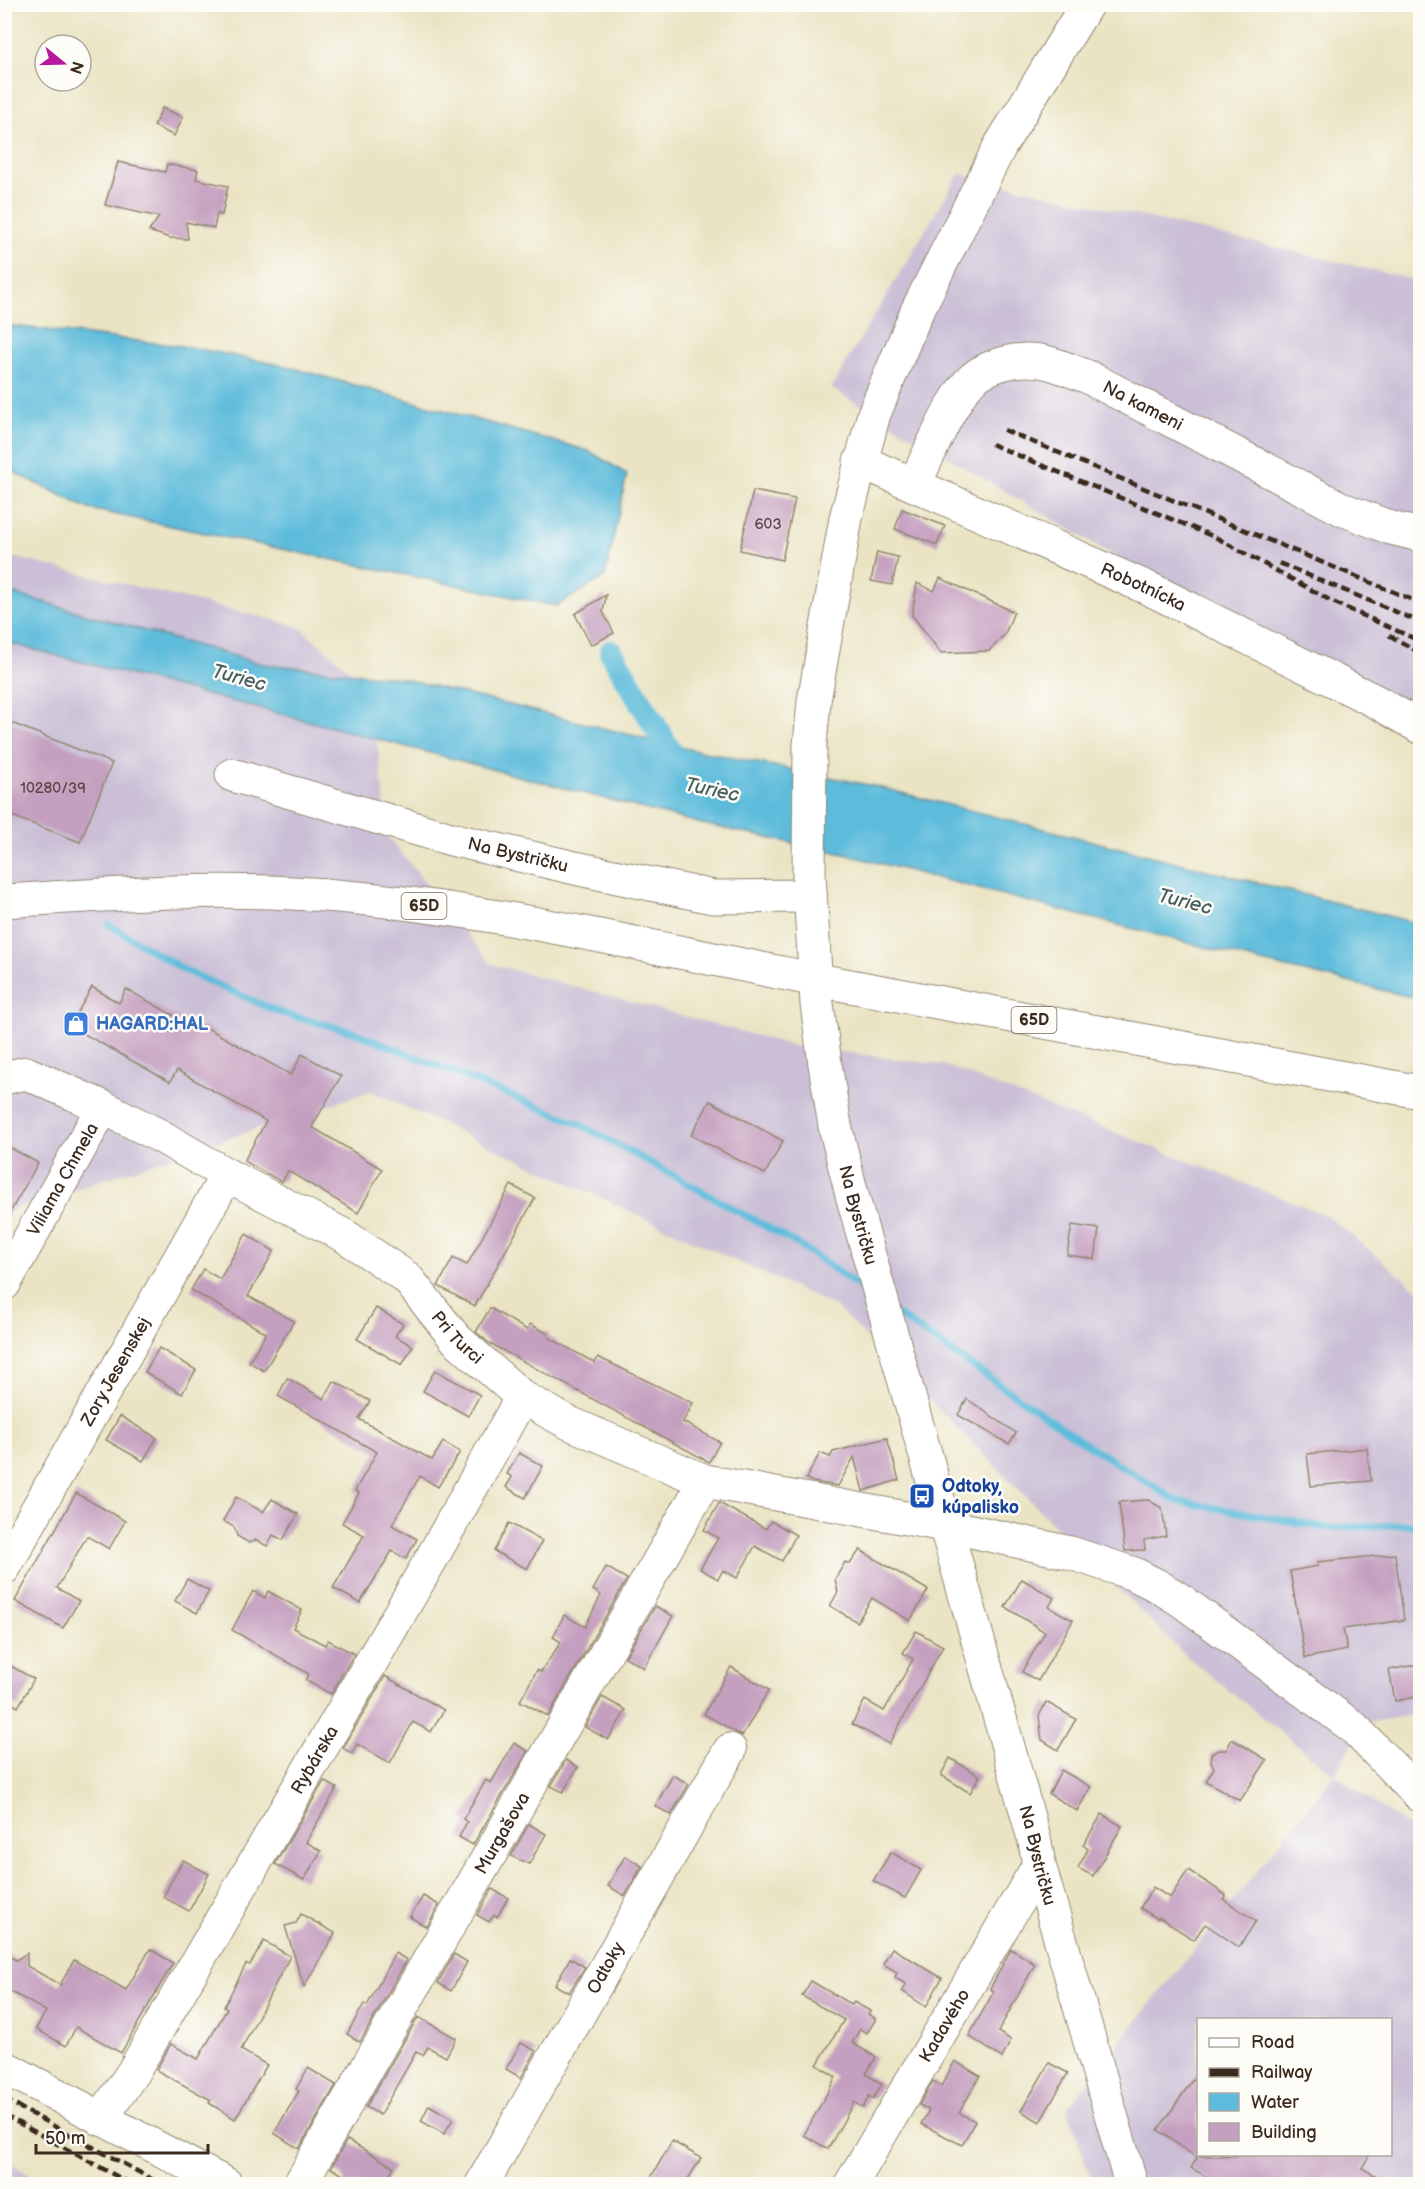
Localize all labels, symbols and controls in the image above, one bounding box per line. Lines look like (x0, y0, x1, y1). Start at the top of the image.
north arrow (33, 33, 93, 93)
text: N (65, 59, 87, 76)
street label: Na kameni (1099, 376, 1187, 435)
house number: 603 (754, 515, 782, 534)
street label: Robotnícka (1097, 558, 1189, 616)
water label: Turiec (209, 659, 269, 697)
water label: Turiec (683, 773, 742, 808)
house number: 10280/39 (20, 779, 86, 798)
street label: Na Bystričku (466, 833, 570, 877)
water label: Turiec (1155, 884, 1215, 920)
road number: 65D (402, 893, 446, 919)
road number: 65D (1012, 1007, 1056, 1033)
shop icon: HAGARD:HAL (61, 1009, 91, 1039)
place label: HAGARD:HAL (96, 1014, 209, 1035)
street label: Viliama Chmela (23, 1119, 103, 1239)
street label: Na Bystričku (835, 1163, 882, 1267)
street label: Pri Turci (427, 1307, 488, 1368)
street label: Zory Jesenskej (76, 1313, 155, 1430)
place label: Odtoky, kúpalisko (942, 1476, 1019, 1518)
bus stop icon: Odtoky, kúpalisko (907, 1481, 937, 1511)
street label: Rybárska (286, 1722, 343, 1798)
street label: Murgašova (470, 1788, 534, 1878)
street label: Na Bystričku (1015, 1803, 1061, 1908)
street label: Odtoky (582, 1937, 629, 1997)
street label: Kadavého (915, 1985, 974, 2066)
legend (1197, 2018, 1392, 2156)
text: Road (1251, 2032, 1295, 2053)
text: Railway (1251, 2062, 1313, 2083)
text: Water (1251, 2092, 1299, 2113)
scale bar (36, 2117, 208, 2155)
text: Building (1251, 2122, 1317, 2143)
text: 50 m (45, 2128, 86, 2149)

